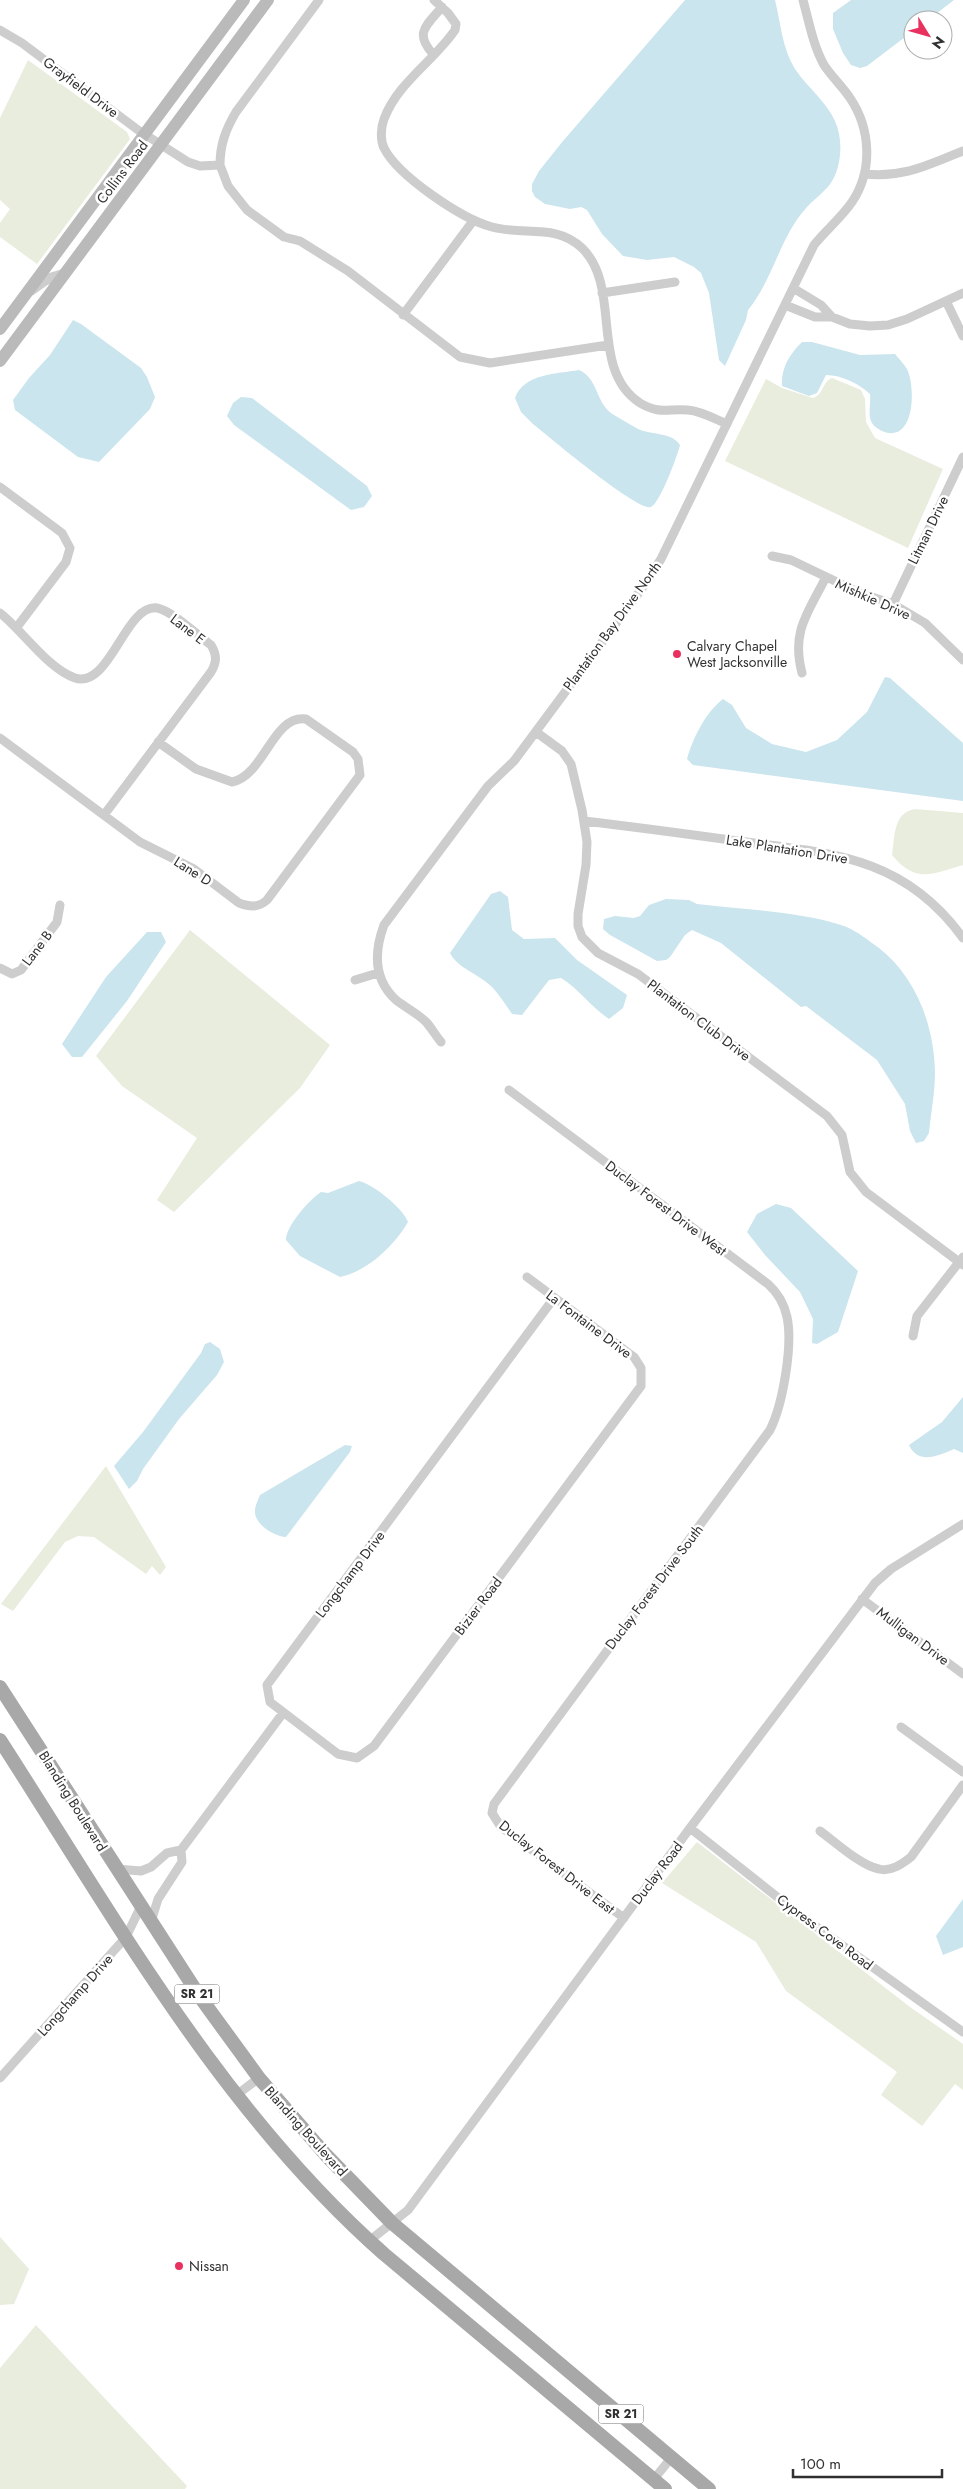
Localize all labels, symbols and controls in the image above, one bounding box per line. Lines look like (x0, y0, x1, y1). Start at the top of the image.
north arrow (903, 10, 953, 60)
text: N (927, 32, 950, 53)
street label: Grayfield Drive (39, 52, 123, 122)
street label: Collins Road (92, 136, 152, 208)
street label: Litman Drive (903, 493, 953, 567)
street label: Plantation Bay Drive North (558, 557, 666, 695)
street label: Mishkie Drive (832, 574, 914, 624)
street label: Lane E (166, 609, 210, 649)
place label: Calvary Chapel West Jacksonville (687, 636, 787, 672)
marker: Calvary Chapel West Jacksonville (671, 648, 683, 660)
street label: Lake Plantation Drive (725, 830, 849, 868)
street label: Lane D (170, 852, 216, 890)
street label: Lane B (17, 926, 57, 970)
street label: Plantation Club Drive (643, 974, 755, 1066)
street label: Duclay Forest Drive West (601, 1156, 731, 1261)
street label: La Fontaine Drive (542, 1285, 636, 1363)
street label: Duclay Forest Drive South (600, 1520, 708, 1654)
street label: Longchamp Drive (311, 1526, 389, 1622)
street label: Bizier Road (450, 1573, 506, 1639)
street label: Mulligan Drive (873, 1602, 953, 1670)
street label: Blanding Boulevard (34, 1747, 112, 1855)
street label: Duclay Forest Drive East (495, 1815, 620, 1919)
street label: Duclay Road (627, 1837, 687, 1909)
street label: Cypress Cove Road (773, 1889, 877, 1975)
street label: Longchamp Drive (33, 1950, 117, 2040)
road number: SR 21 (174, 1985, 220, 2004)
street label: Blanding Boulevard (260, 2082, 352, 2180)
place label: Nissan (189, 2256, 229, 2276)
marker: Nissan (173, 2260, 185, 2272)
road number: SR 21 (598, 2404, 644, 2424)
scale bar (793, 2446, 942, 2478)
text: 100 m (800, 2453, 841, 2475)

